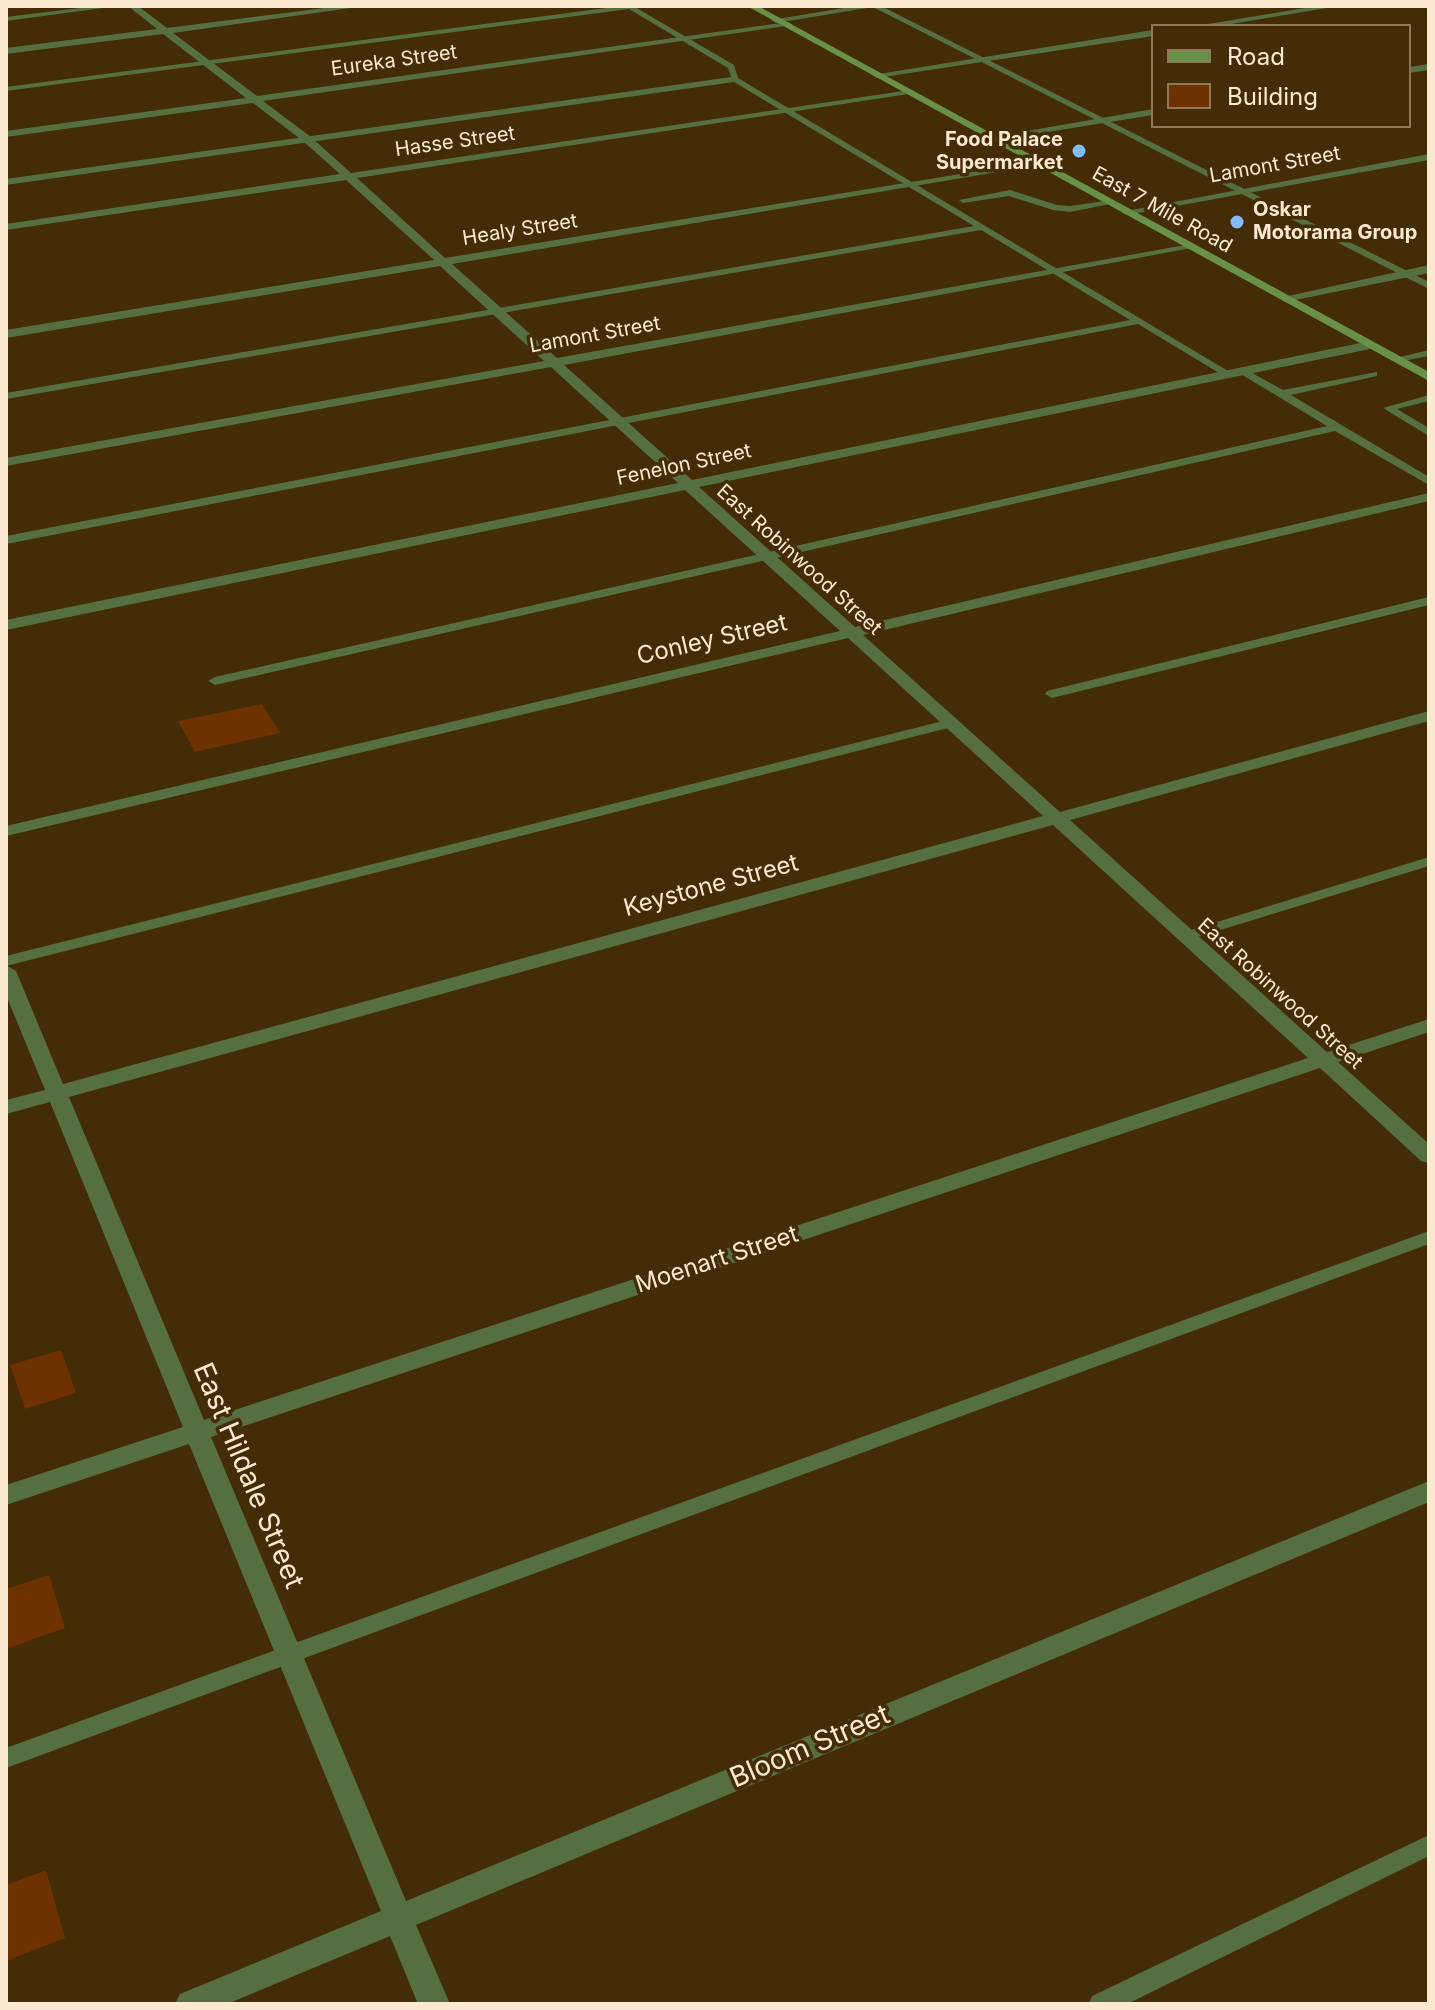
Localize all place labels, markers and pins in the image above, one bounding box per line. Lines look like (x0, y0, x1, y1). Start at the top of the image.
place label: Food Palace Supermarket (936, 128, 1063, 175)
marker: Food Palace Supermarket (1070, 142, 1088, 160)
place label: Oskar Motorama Group (1253, 198, 1417, 245)
marker: Oskar Motorama Group (1228, 213, 1246, 231)

